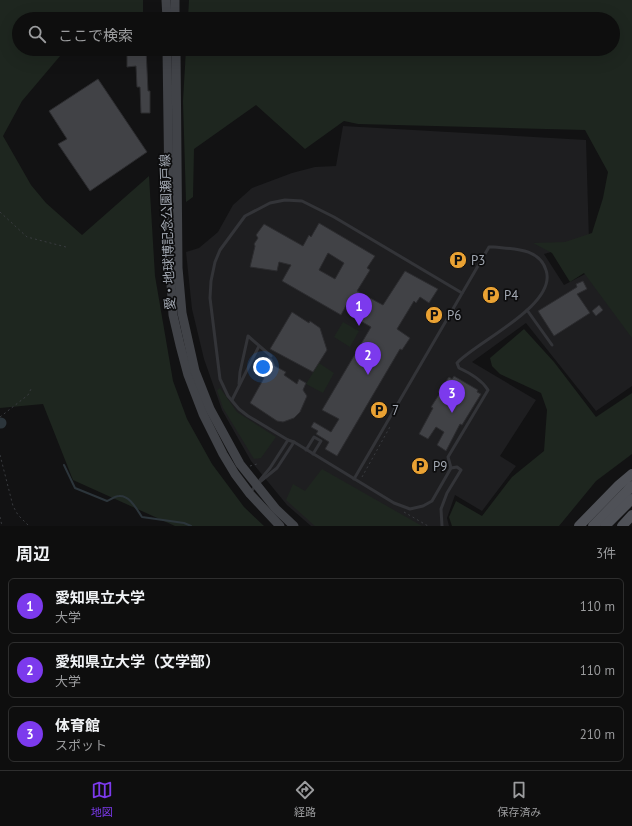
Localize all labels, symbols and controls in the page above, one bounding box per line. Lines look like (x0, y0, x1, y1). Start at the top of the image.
search box (12, 12, 620, 56)
icon: search (26, 23, 48, 45)
text: ここで検索 (58, 26, 133, 45)
street label: 愛・地球博記念公園瀬戸線 (156, 154, 179, 310)
parking icon: P3 (448, 250, 468, 270)
place label: P3 (471, 252, 485, 269)
parking icon: P4 (481, 285, 501, 305)
place label: P4 (504, 287, 518, 304)
pin: 1 (346, 293, 372, 326)
parking icon: P6 (424, 305, 444, 325)
place label: P6 (447, 307, 461, 324)
pin: 2 (355, 342, 381, 375)
your location (253, 357, 273, 377)
pin: 3 (439, 380, 465, 413)
parking icon: 7 (369, 400, 389, 420)
place label: 7 (392, 402, 399, 419)
parking icon: P9 (410, 456, 430, 476)
place label: P9 (433, 458, 447, 475)
text: 周辺 (16, 543, 50, 565)
text: 3件 (596, 545, 616, 562)
text: 愛知県立大学 (55, 588, 145, 607)
text: 1 (26, 598, 34, 615)
text: 110 m (580, 598, 615, 615)
text: 大学 (55, 609, 81, 626)
text: 愛知県立大学（文学部） (55, 652, 220, 671)
text: 2 (26, 662, 34, 679)
text: 110 m (580, 662, 615, 679)
text: 大学 (55, 673, 81, 690)
text: 体育館 (55, 716, 100, 735)
text: 3 (26, 726, 34, 743)
text: 210 m (580, 726, 615, 743)
text: スポット (55, 737, 107, 754)
tab: 地図 (91, 779, 113, 819)
tab: 経路 (294, 779, 316, 819)
tab: 保存済み (497, 779, 541, 819)

